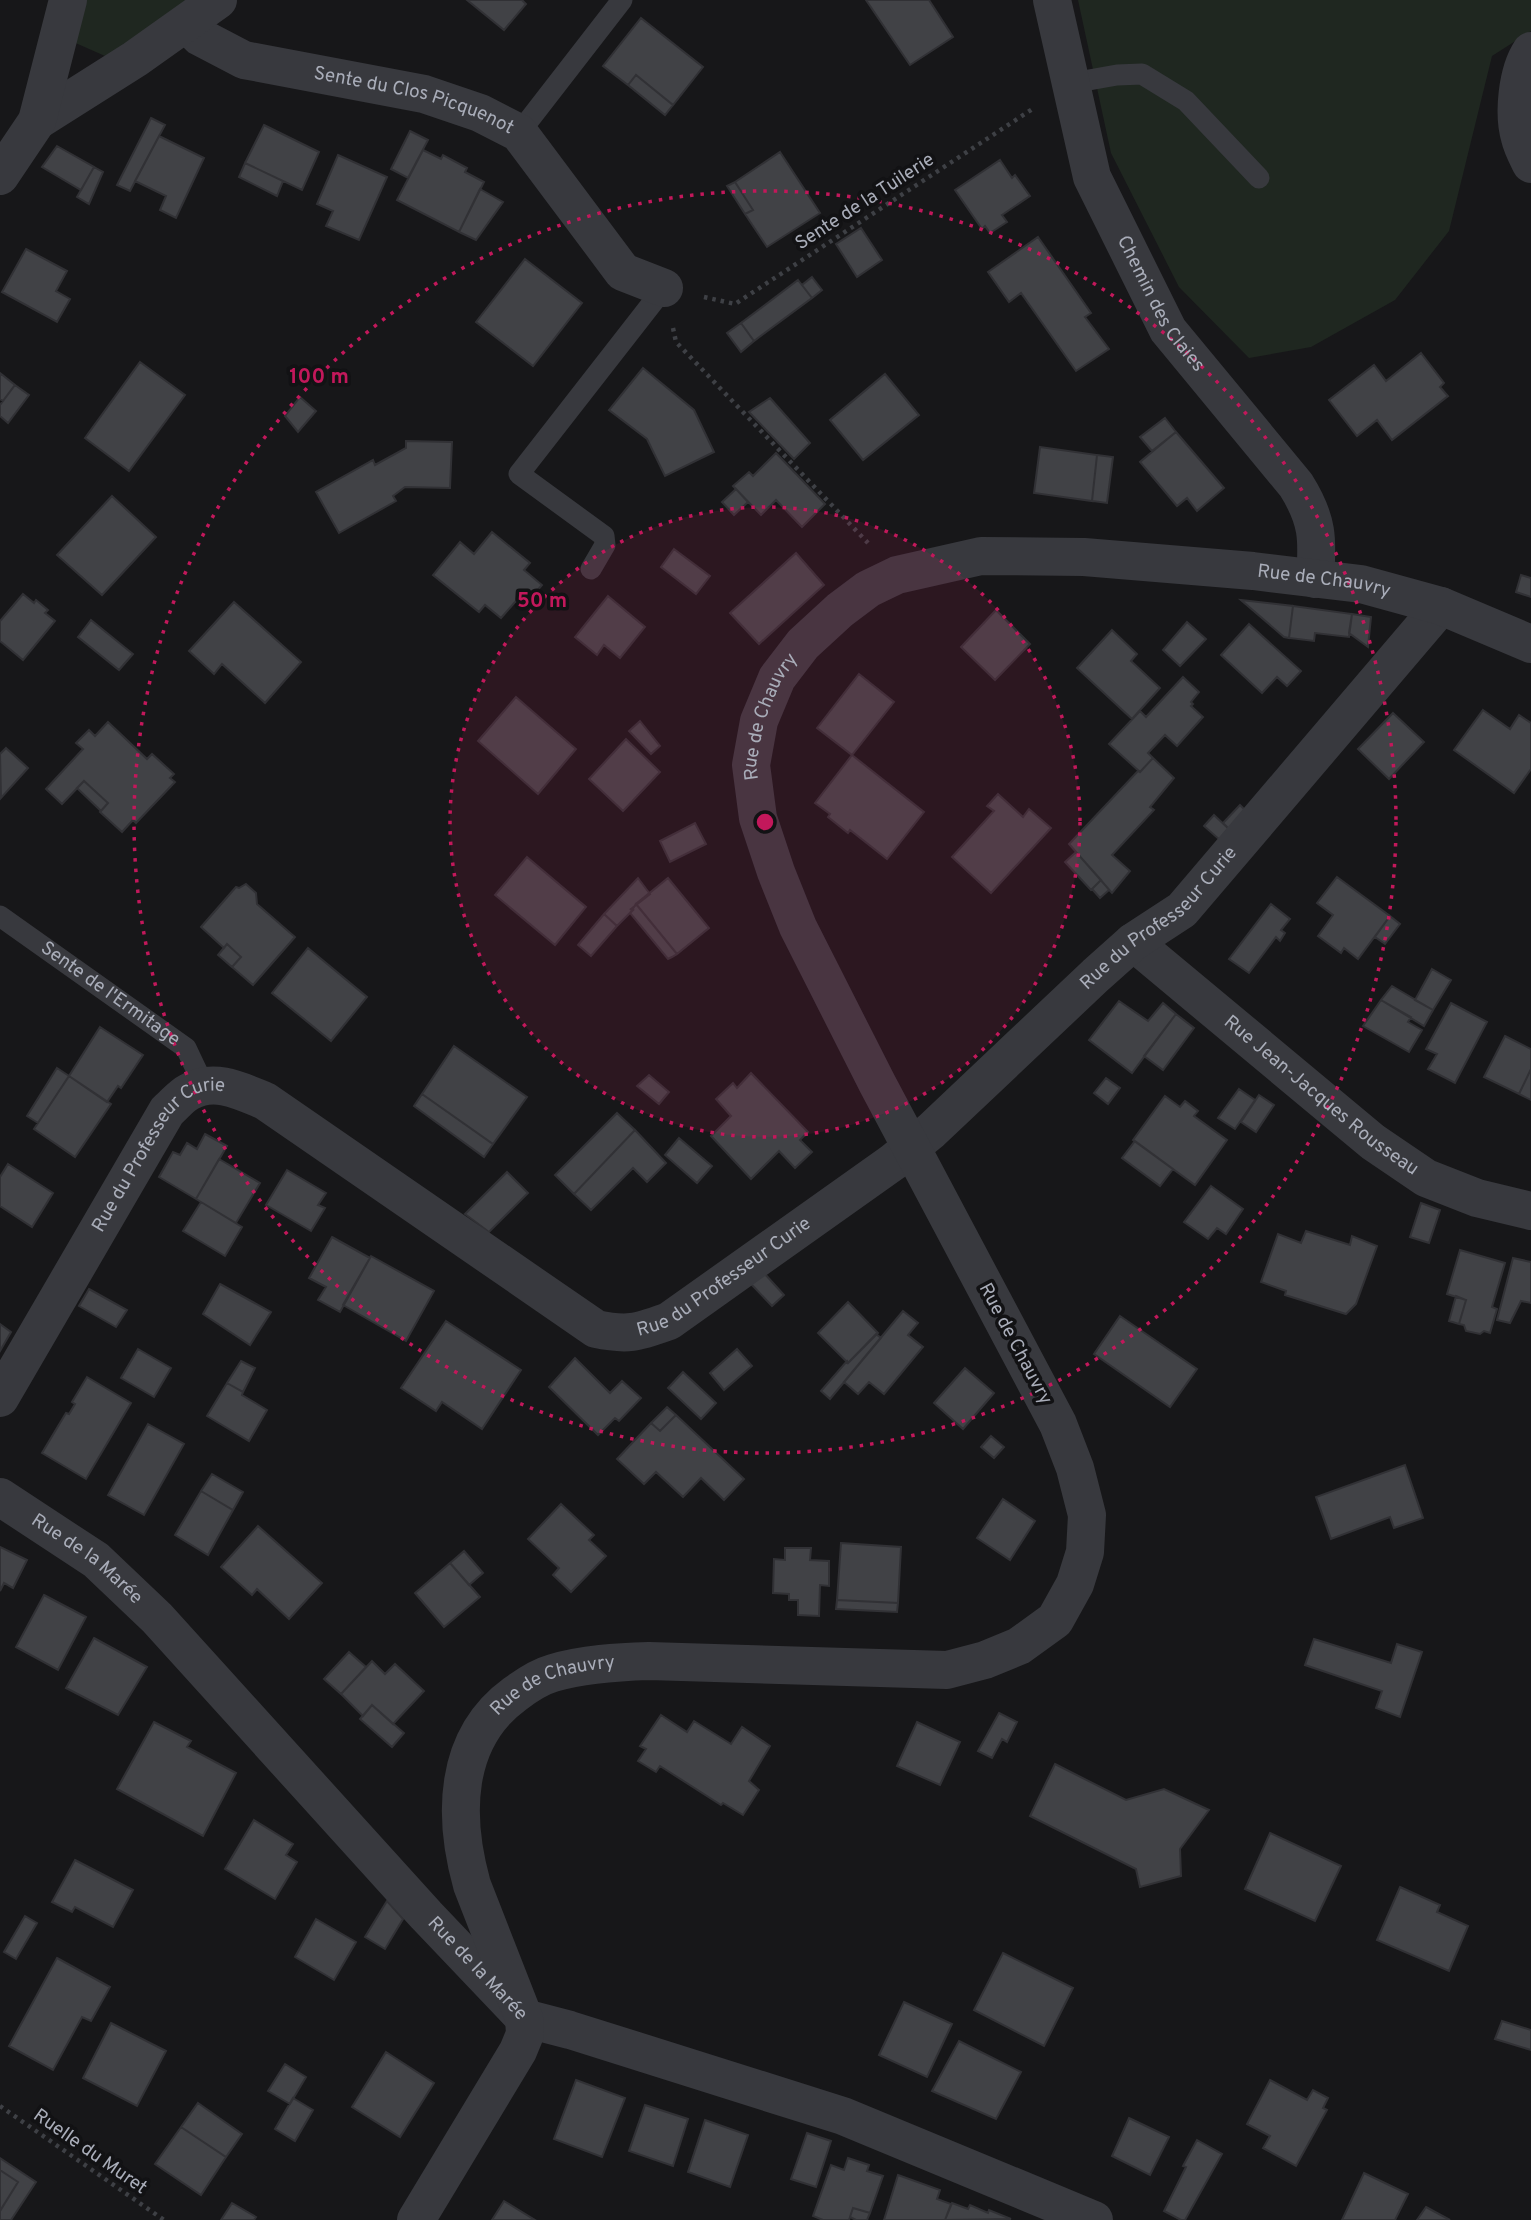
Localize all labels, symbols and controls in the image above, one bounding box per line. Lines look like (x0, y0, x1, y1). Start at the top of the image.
street label: Sente du Clos Picquenot (312, 61, 518, 140)
street label: Sente de la Tuilerie (791, 148, 939, 256)
street label: Chemin des Claies (1111, 232, 1210, 377)
text: 100 m (289, 364, 349, 391)
street label: Rue de Chauvry (1256, 560, 1393, 604)
text: 50 m (517, 588, 567, 615)
street label: Rue de Chauvry (739, 649, 803, 782)
centre of rings (753, 810, 777, 834)
street label: Rue du Professeur Curie (1075, 842, 1243, 995)
street label: Sente de l'Ermitage (36, 936, 185, 1052)
street label: Rue Jean-Jacques Rousseau (1218, 1010, 1423, 1181)
street label: Rue du Professeur Curie (87, 1073, 226, 1237)
street label: Rue du Professeur Curie (634, 1212, 816, 1343)
street label: Rue de Chauvry (973, 1279, 1057, 1409)
street label: Rue de la Marée (26, 1509, 147, 1610)
street label: Rue de Chauvry (485, 1651, 616, 1721)
street label: Rue de la Marée (422, 1912, 532, 2026)
street label: Ruelle du Muret (28, 2104, 152, 2200)

